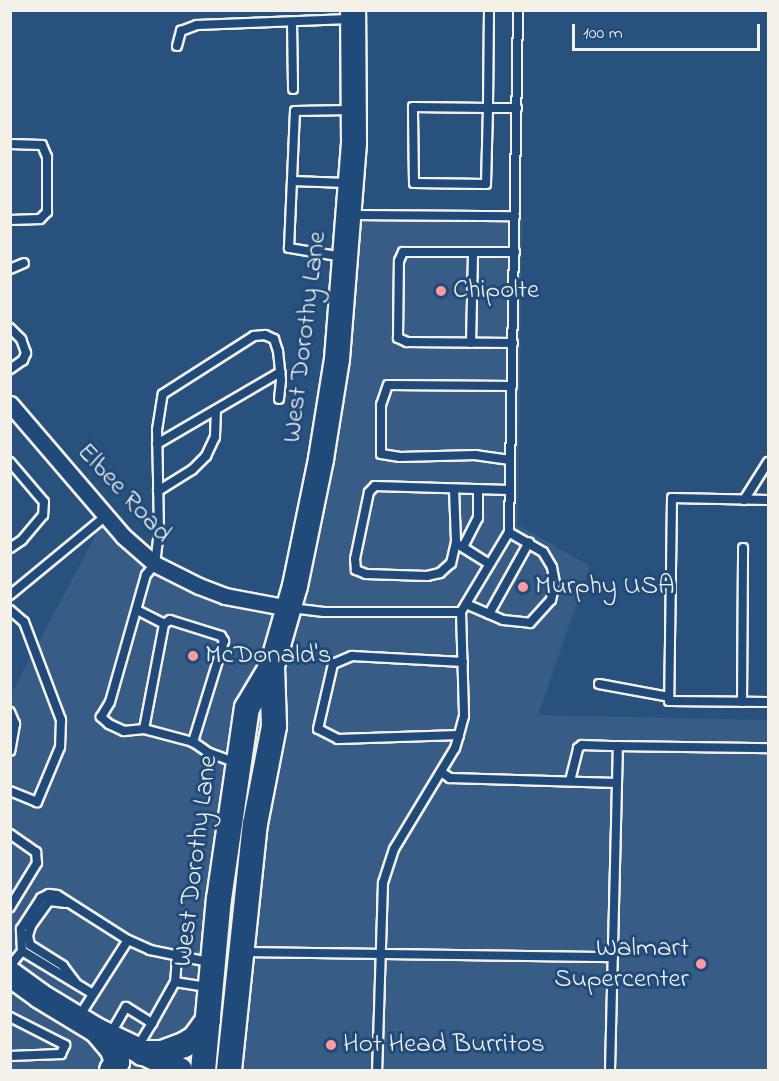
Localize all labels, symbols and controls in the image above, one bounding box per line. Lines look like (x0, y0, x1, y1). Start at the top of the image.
scale bar (575, 12, 762, 50)
text: 100 m (583, 21, 623, 47)
street label: West Dorothy Lane (276, 230, 334, 444)
place label: Chipolte (453, 275, 539, 307)
marker: Chipolte (434, 284, 448, 298)
street label: Elbee Road (70, 436, 178, 550)
place label: Murphy USA (535, 571, 675, 603)
marker: Murphy USA (516, 580, 530, 594)
place label: McDonald's (205, 640, 331, 672)
marker: McDonald's (186, 649, 200, 663)
street label: West Dorothy Lane (167, 754, 225, 968)
place label: Walmart Supercenter (554, 932, 689, 995)
marker: Walmart Supercenter (694, 957, 708, 971)
place label: Hot Head Burritos (343, 1029, 545, 1061)
marker: Hot Head Burritos (324, 1038, 338, 1052)

